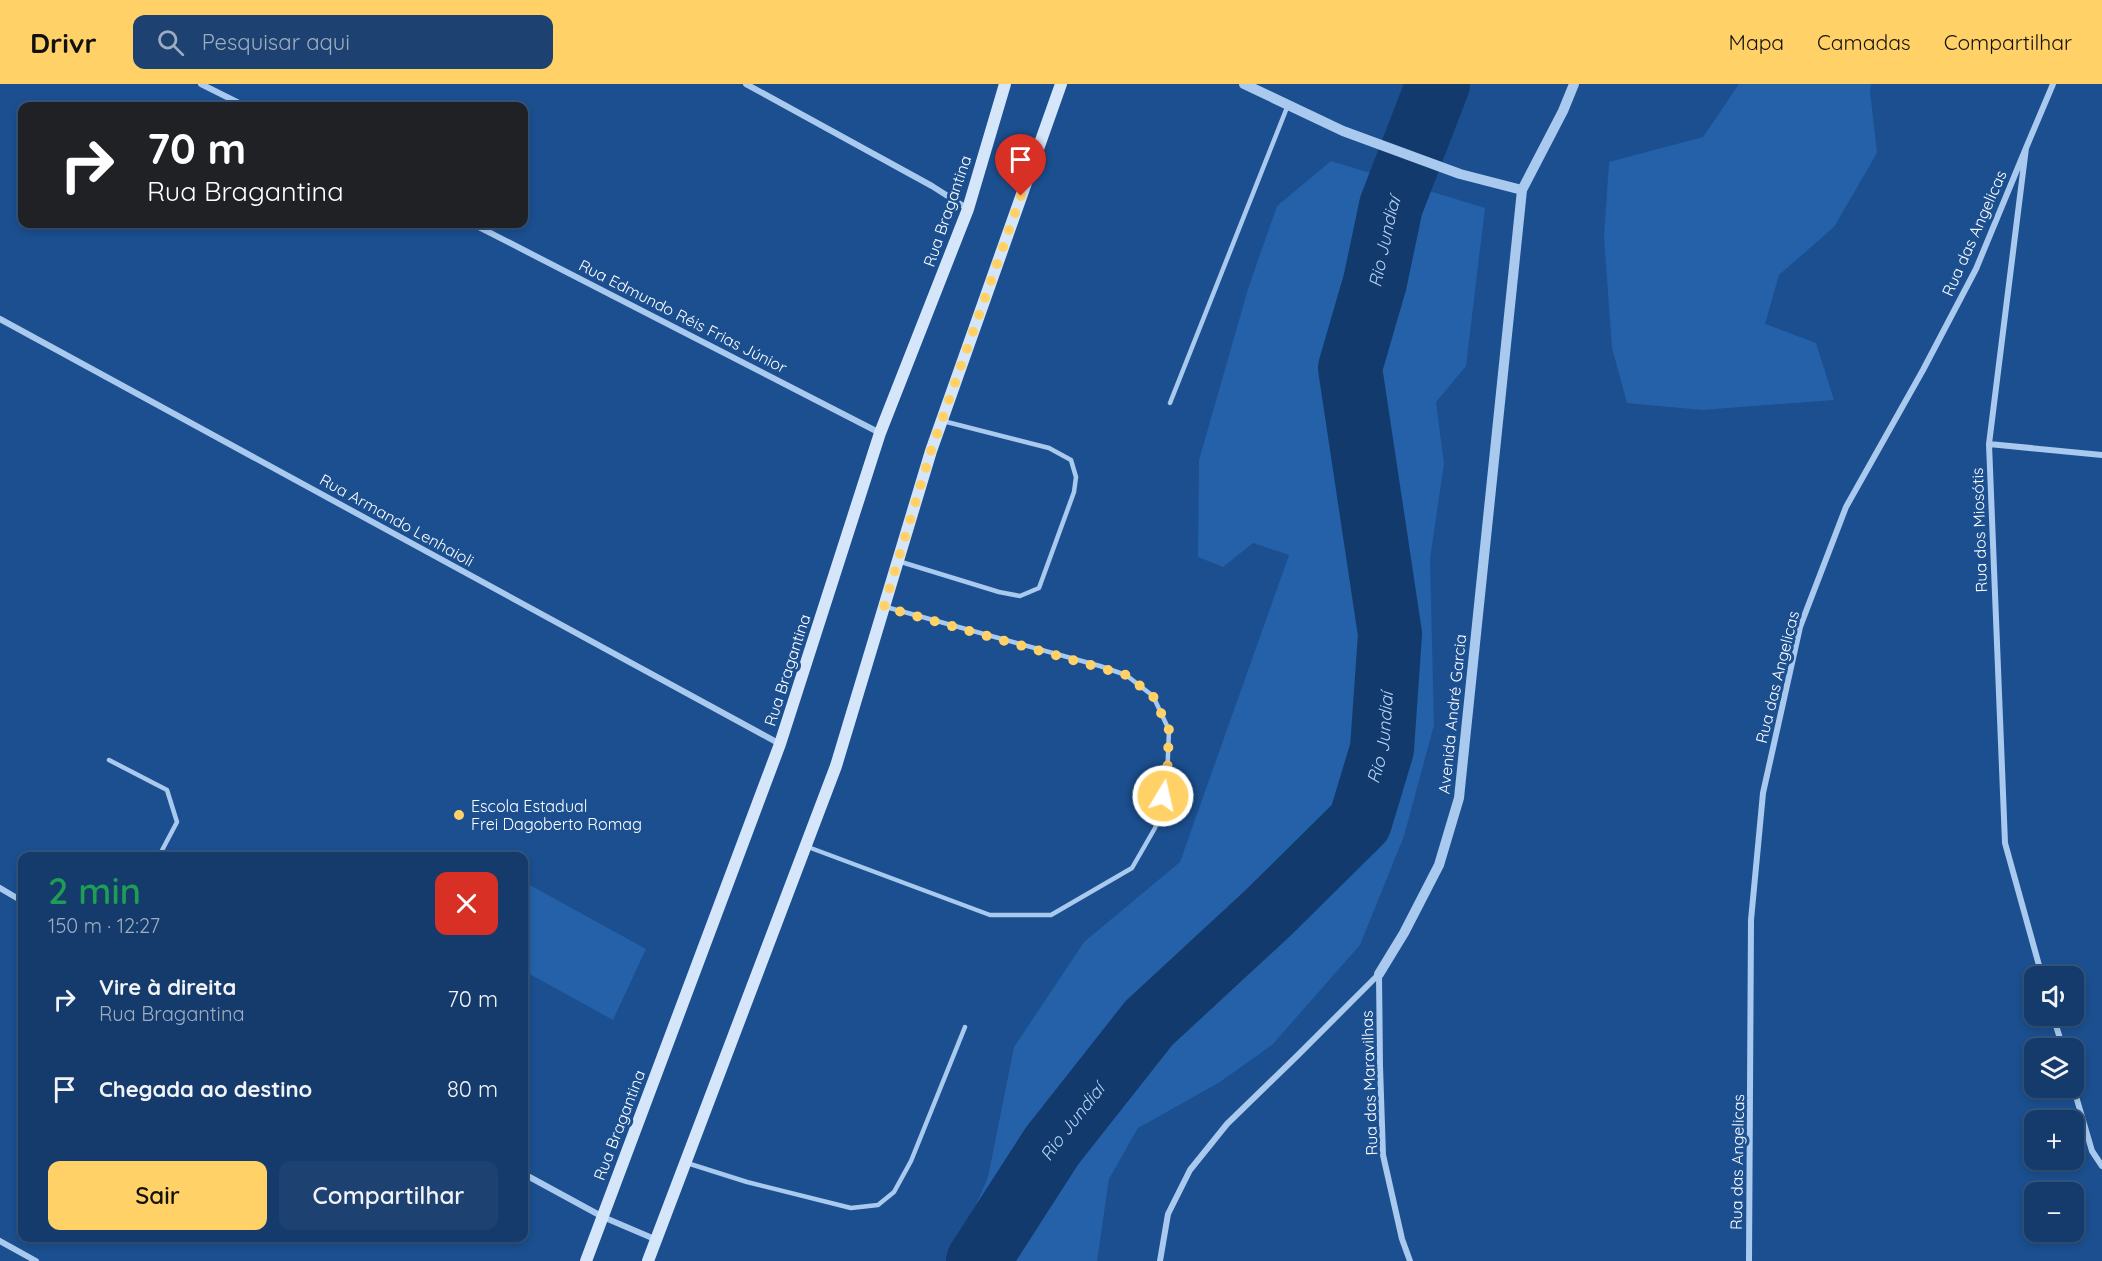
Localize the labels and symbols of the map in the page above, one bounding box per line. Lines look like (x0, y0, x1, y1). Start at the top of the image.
pin (995, 134, 1046, 196)
street label: Rua Bragantina (919, 153, 975, 269)
street label: Rua das Angelicas (1937, 167, 2011, 299)
water label: Rio Jundiaí (1363, 190, 1406, 289)
street label: Rua Edmundo Réis Frias Júnior (576, 255, 790, 377)
street label: Rua dos Miosótis (1967, 467, 1991, 593)
street label: Rua Armando Lenhaioli (316, 469, 478, 571)
street label: Rua das Angelicas (1751, 609, 1803, 745)
street label: Rua Bragantina (759, 612, 815, 728)
street label: Avenida André Garcia (1434, 633, 1470, 795)
water label: Rio Jundiaí (1361, 688, 1398, 786)
position arrow (1131, 764, 1195, 828)
place label: Escola Estadual Frei Dagoberto Romag (471, 796, 642, 834)
marker: Escola Estadual Frei Dagoberto Romag (452, 808, 466, 822)
street label: Rua das Maravilhas (1356, 1010, 1382, 1156)
street label: Rua Bragantina (589, 1067, 649, 1183)
water label: Rio Jundiaí (1034, 1076, 1111, 1165)
street label: Rua das Angelicas (1726, 1094, 1748, 1230)

